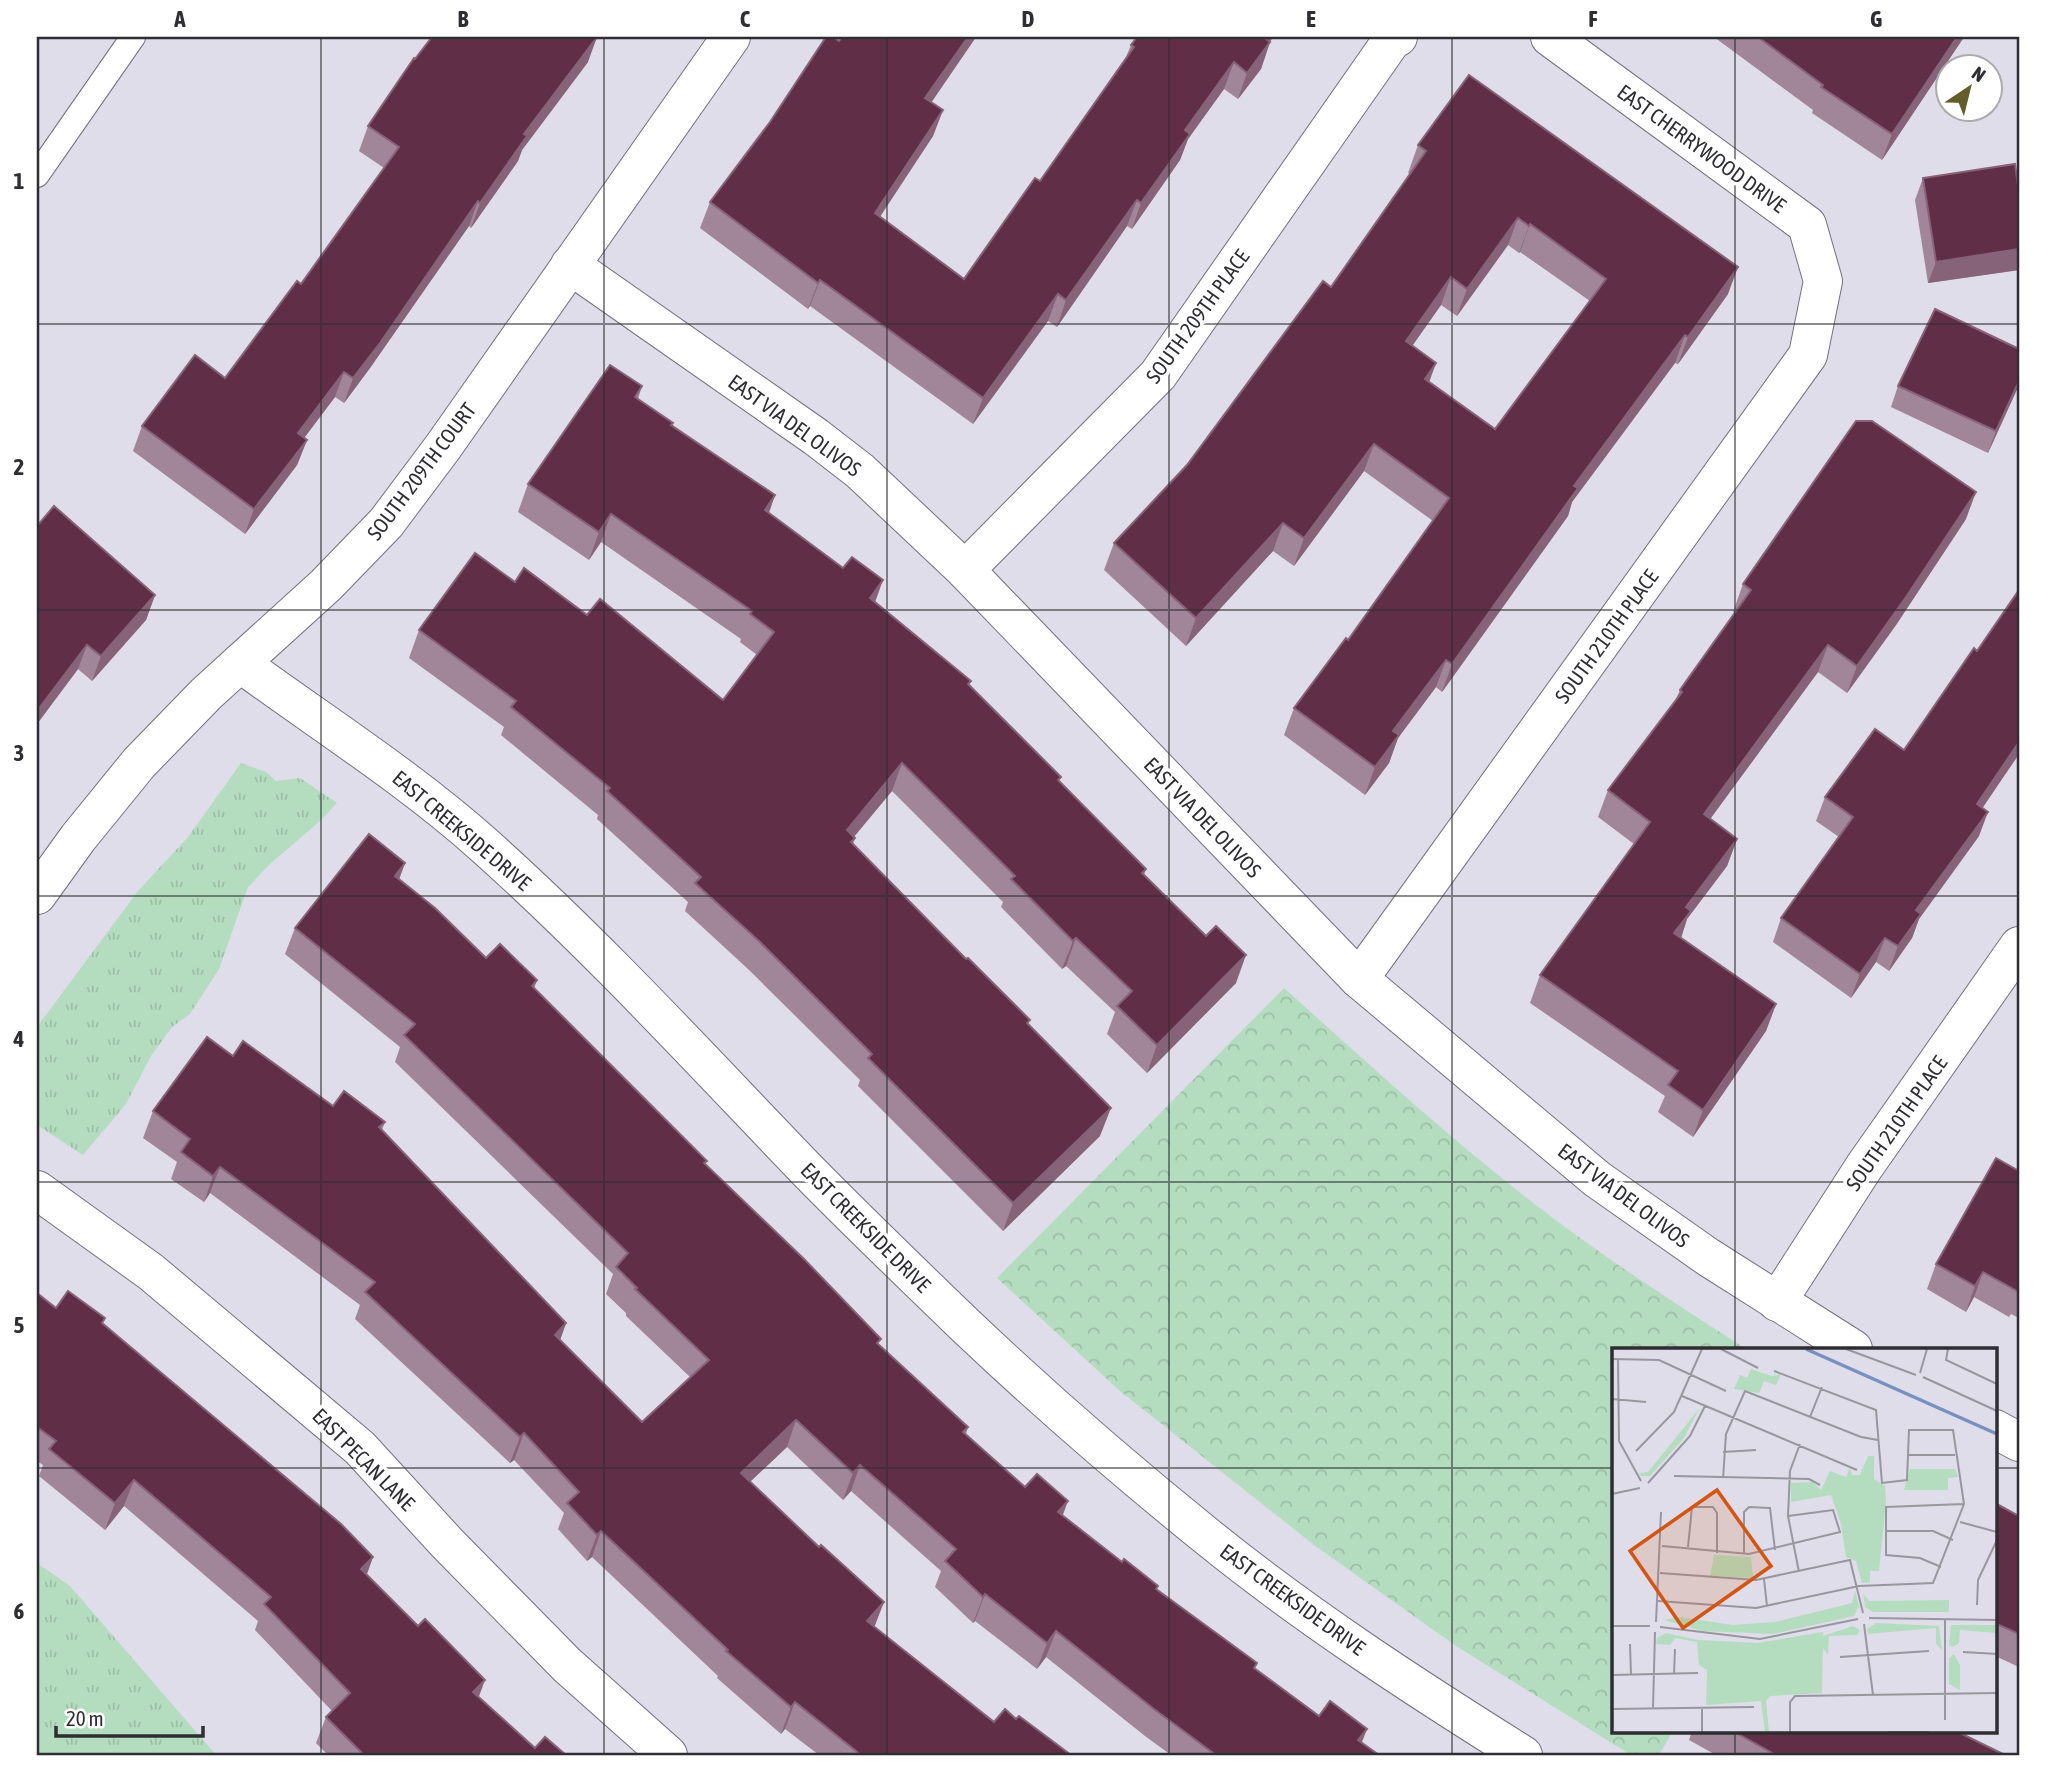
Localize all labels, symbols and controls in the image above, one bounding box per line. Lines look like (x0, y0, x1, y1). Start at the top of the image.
text: A (173, 6, 186, 32)
text: B (458, 6, 469, 32)
text: C (740, 6, 751, 32)
text: D (1022, 6, 1035, 32)
text: E (1306, 6, 1316, 32)
text: F (1588, 6, 1598, 32)
text: G (1870, 6, 1882, 32)
north arrow (1934, 52, 2004, 122)
text: N (1968, 62, 1990, 86)
street label: EAST CHERRYWOOD DRIVE (1613, 79, 1791, 217)
text: 1 (14, 168, 25, 194)
street label: SOUTH 209TH PLACE (1141, 245, 1253, 387)
street label: EAST VIA DEL OLIVOS (724, 369, 866, 481)
street label: SOUTH 209TH COURT (362, 398, 480, 544)
text: 2 (14, 454, 24, 480)
street label: SOUTH 210TH PLACE (1550, 565, 1662, 707)
text: 3 (14, 740, 24, 766)
street label: EAST VIA DEL OLIVOS (1140, 752, 1266, 882)
street label: EAST CREEKSIDE DRIVE (388, 765, 536, 895)
text: 4 (13, 1026, 25, 1052)
street label: SOUTH 210TH PLACE (1841, 1051, 1951, 1195)
street label: EAST VIA DEL OLIVOS (1554, 1138, 1694, 1252)
street label: EAST CREEKSIDE DRIVE (796, 1157, 936, 1297)
text: 5 (14, 1312, 25, 1338)
inset map (1612, 1348, 1996, 1732)
street label: EAST PECAN LANE (308, 1403, 420, 1515)
street label: EAST CREEKSIDE DRIVE (1216, 1538, 1370, 1660)
text: 6 (14, 1598, 25, 1624)
scale bar (56, 1694, 203, 1738)
text: 20 m (66, 1706, 104, 1730)

